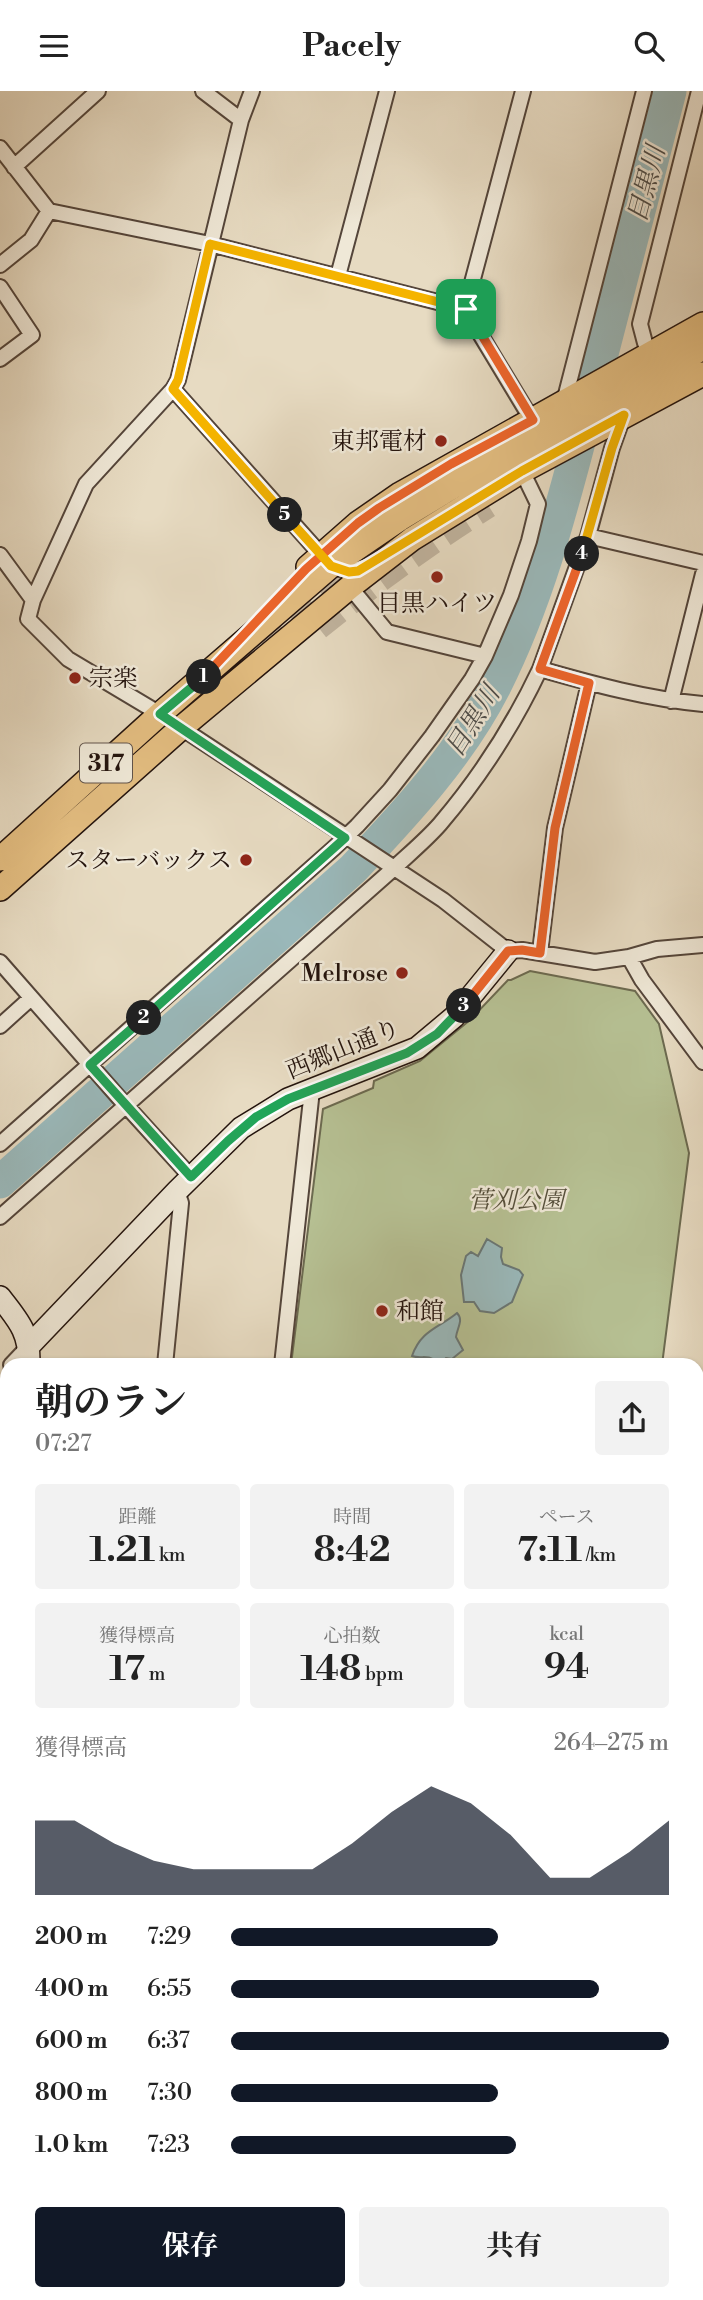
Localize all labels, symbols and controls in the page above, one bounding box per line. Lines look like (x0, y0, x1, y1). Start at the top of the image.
text: Pacely (302, 26, 401, 66)
icon: menu (35, 27, 73, 65)
icon: search (630, 27, 668, 65)
water label: 目黒川 (621, 140, 673, 226)
pin (436, 279, 496, 339)
icon: arrive (447, 290, 485, 328)
place label: 東邦電材 (331, 427, 427, 457)
marker: 東邦電材 (433, 433, 449, 449)
pin: 5 (268, 497, 302, 533)
text: 5 (279, 502, 290, 526)
pin: 4 (564, 537, 600, 571)
text: 4 (575, 541, 588, 565)
marker: 目黒ハイツ (429, 569, 445, 585)
place label: 目黒ハイツ (377, 589, 497, 619)
pin: 1 (186, 659, 222, 695)
place label: 宗楽 (89, 664, 137, 694)
text: 1 (199, 664, 208, 688)
marker: 宗楽 (67, 670, 83, 686)
water label: 目黒川 (439, 677, 509, 763)
road number: 317 (80, 743, 132, 783)
place label: スターバックス (65, 846, 232, 876)
marker: スターバックス (238, 852, 254, 868)
place label: Melrose (301, 959, 388, 989)
marker: Melrose (394, 965, 410, 981)
pin: 3 (447, 989, 482, 1023)
text: 3 (458, 993, 469, 1017)
pin: 2 (127, 1000, 162, 1035)
text: 2 (138, 1005, 149, 1029)
street label: 西郷山通り (282, 1014, 405, 1086)
park label: 菅刈公園 (468, 1186, 568, 1216)
place label: 和館 (396, 1297, 444, 1327)
marker: 和館 (374, 1303, 390, 1319)
text: 朝のラン (35, 1380, 187, 1427)
button: share (595, 1381, 669, 1455)
text: 07:27 (35, 1430, 92, 1458)
text: 距離 (118, 1505, 156, 1529)
text: 時間 (333, 1505, 371, 1529)
text: ペース (539, 1505, 595, 1529)
text: 1.21 (89, 1529, 155, 1572)
text: 8:42 (313, 1529, 391, 1572)
text: 7:11 (517, 1529, 582, 1572)
text: km (155, 1543, 185, 1567)
text: /km (582, 1543, 616, 1567)
text: kcal (549, 1622, 584, 1646)
text: 獲得標高 (99, 1624, 175, 1648)
text: 心拍数 (323, 1624, 381, 1648)
text: 94 (544, 1646, 589, 1689)
text: 17 (109, 1648, 145, 1691)
text: 148 (300, 1648, 361, 1691)
text: m (145, 1662, 165, 1686)
text: bpm (361, 1662, 404, 1686)
text: 264–275 m (554, 1729, 669, 1757)
text: 獲得標高 (35, 1734, 127, 1762)
text: 200 m (35, 1923, 107, 1951)
text: 7:29 (147, 1923, 191, 1951)
text: 400 m (35, 1975, 108, 2003)
text: 6:55 (147, 1975, 191, 2003)
text: 600 m (35, 2027, 108, 2055)
text: 6:37 (147, 2027, 190, 2055)
text: 800 m (35, 2079, 108, 2107)
text: 7:30 (147, 2079, 192, 2107)
text: 1.0 km (35, 2131, 108, 2159)
text: 7:23 (147, 2131, 190, 2159)
button: 保存 (35, 2207, 345, 2287)
button: 共有 (359, 2207, 669, 2287)

